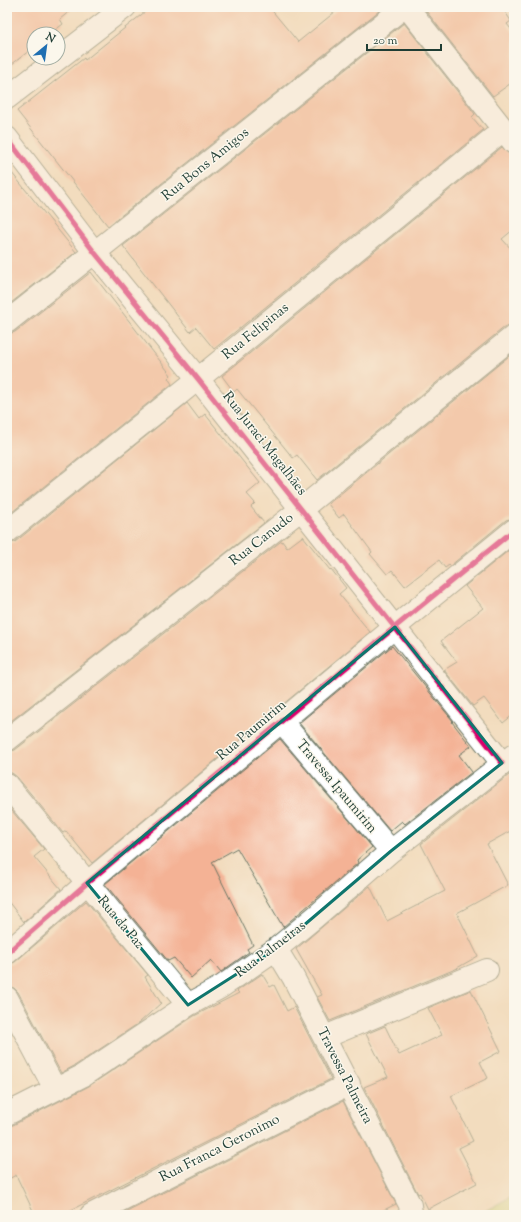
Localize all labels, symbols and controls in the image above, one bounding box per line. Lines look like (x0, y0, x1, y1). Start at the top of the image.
north arrow (26, 26, 66, 66)
scale bar (367, 26, 441, 52)
text: N (42, 29, 58, 47)
text: 20 m (373, 32, 398, 50)
street label: Rua Bons Amigos (158, 124, 254, 206)
street label: Rua Felipinas (218, 299, 294, 365)
street label: Rua Juraci Magalhães (217, 388, 311, 500)
street label: Rua Canudo (226, 508, 298, 571)
street label: Rua Paumirim (213, 696, 291, 766)
street label: Travessa Ipaumirim (291, 736, 382, 839)
street label: Rua da Paz (92, 892, 148, 954)
street label: Rua Palmeiras (231, 917, 311, 983)
street label: Travessa Palmeira (311, 1024, 377, 1128)
street label: Rua Franca Geronimo (156, 1110, 284, 1188)

